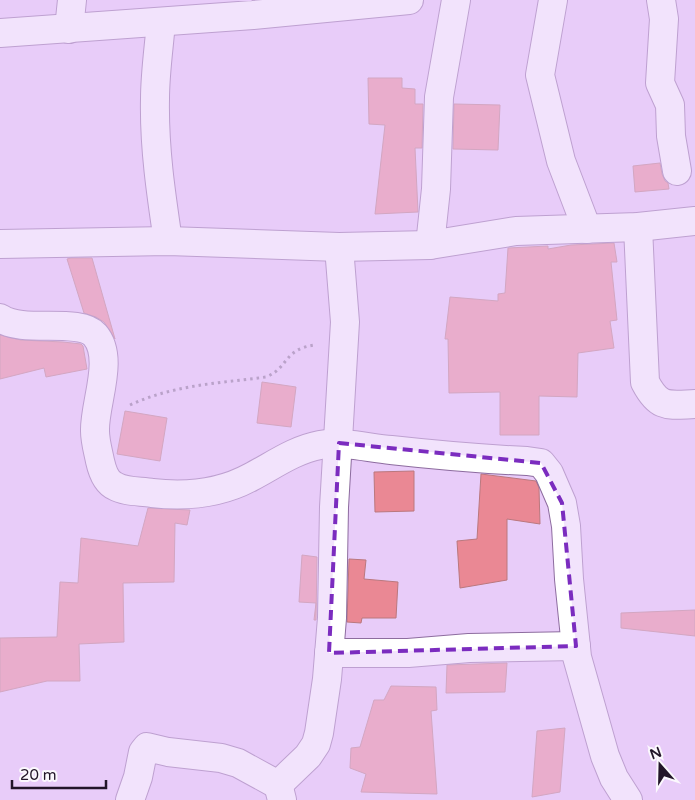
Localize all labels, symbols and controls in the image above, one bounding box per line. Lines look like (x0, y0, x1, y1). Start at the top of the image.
north arrow (635, 740, 685, 790)
text: N (648, 743, 664, 763)
scale bar (12, 758, 106, 790)
text: 20 m (20, 766, 57, 784)

